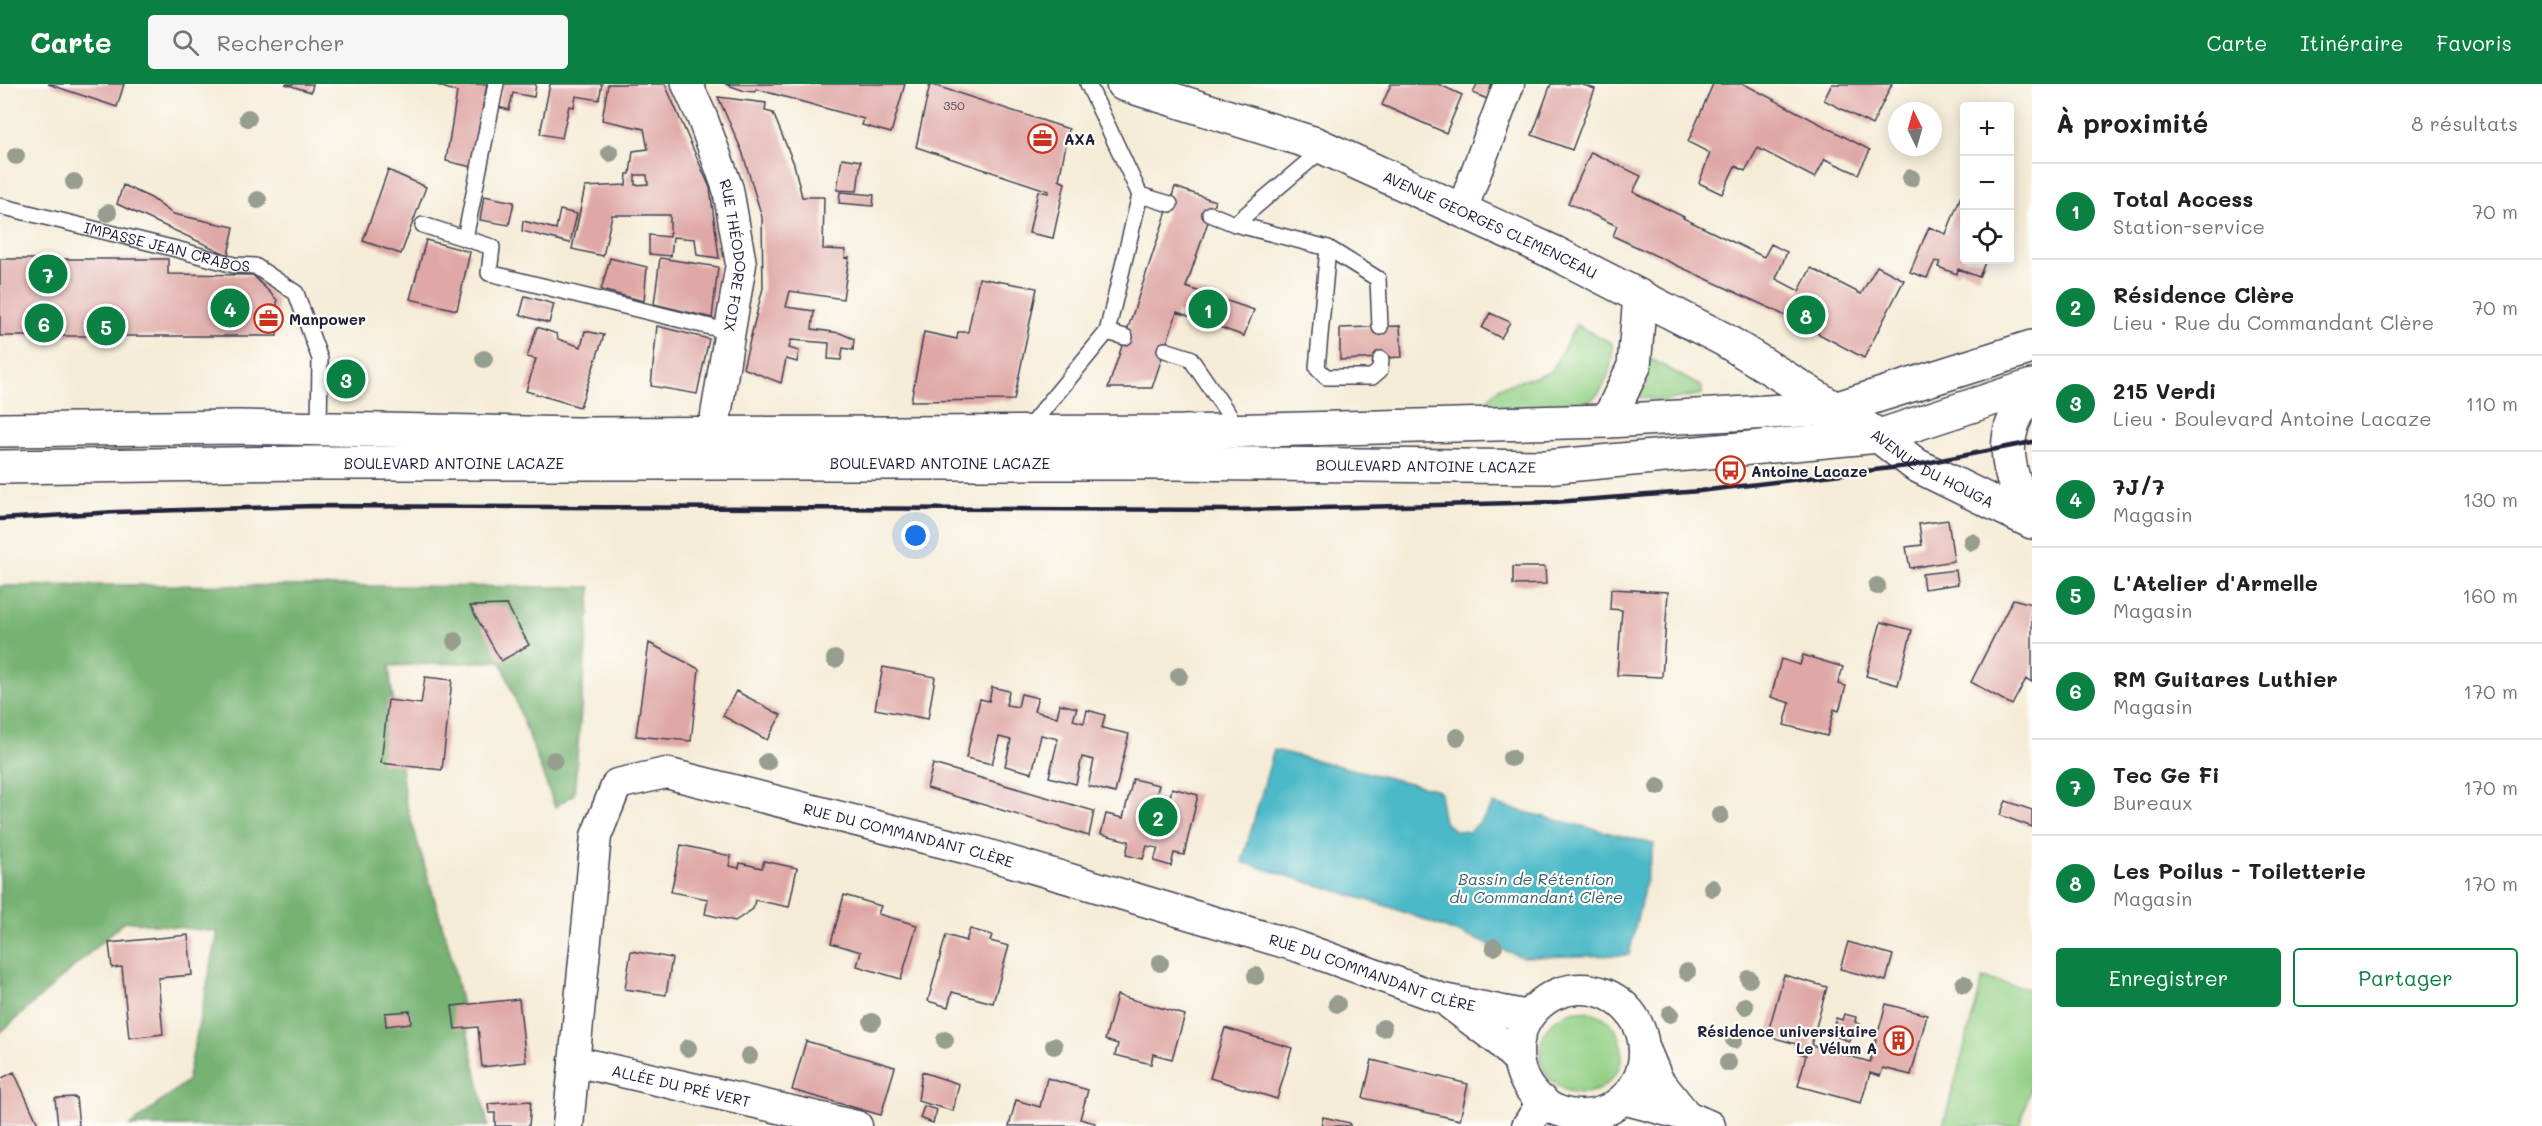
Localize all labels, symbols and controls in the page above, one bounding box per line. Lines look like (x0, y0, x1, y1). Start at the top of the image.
search box (148, 15, 568, 69)
text: Carte (30, 24, 112, 60)
icon: search (169, 26, 202, 59)
text: Rechercher (217, 28, 344, 57)
text: Carte (2206, 29, 2267, 56)
text: Itinéraire (2300, 29, 2403, 56)
text: Favoris (2436, 29, 2512, 56)
house number: 350 (943, 97, 965, 113)
north arrow (1888, 102, 1942, 156)
map controls (1960, 102, 2014, 264)
button: + (1960, 102, 2014, 156)
text: À proximité (2056, 106, 2208, 140)
text: 8 résultats (2411, 110, 2518, 136)
office icon: AXA (1027, 123, 1059, 155)
place label: AXA (1064, 129, 1095, 149)
button: − (1960, 156, 2014, 210)
street label: AVENUE GEORGES CLEMENCEAU (1380, 166, 1601, 283)
street label: RUE THÉODORE FOIX (715, 176, 751, 333)
text: Total Access (2113, 184, 2253, 213)
text: 1 (2071, 198, 2080, 224)
text: 70 m (2472, 198, 2518, 224)
button: locate (1960, 210, 2014, 264)
text: Station-service (2113, 213, 2265, 239)
street label: IMPASSE JEAN CRABOS (82, 217, 251, 276)
pin: 7 (28, 252, 68, 297)
text: Résidence Clère (2113, 280, 2294, 309)
pin: 4 (210, 286, 250, 330)
pin: 1 (1188, 286, 1228, 332)
pin: 8 (1786, 292, 1826, 338)
text: 2 (2070, 294, 2081, 320)
text: 70 m (2472, 294, 2518, 320)
pin: 6 (24, 300, 63, 346)
office icon: Manpower (252, 303, 284, 335)
pin: 5 (86, 304, 126, 348)
place label: Manpower (289, 309, 366, 329)
text: Lieu · Rue du Commandant Clère (2113, 309, 2434, 335)
pin: 3 (326, 356, 366, 402)
text: 215 Verdi (2113, 376, 2216, 405)
text: 3 (2070, 390, 2082, 416)
text: 110 m (2465, 390, 2518, 416)
text: Lieu · Boulevard Antoine Lacaze (2113, 405, 2432, 431)
street label: AVENUE DU HOUGA (1868, 424, 1997, 512)
street label: BOULEVARD ANTOINE LACAZE (344, 453, 565, 473)
street label: BOULEVARD ANTOINE LACAZE (830, 453, 1051, 473)
street label: BOULEVARD ANTOINE LACAZE (1316, 455, 1537, 477)
bus stop icon: Antoine Lacaze (1714, 455, 1746, 487)
place label: Antoine Lacaze (1751, 461, 1867, 481)
text: 7J/7 (2113, 472, 2165, 501)
text: 4 (2069, 486, 2082, 512)
text: 130 m (2463, 486, 2518, 512)
text: Magasin (2113, 501, 2192, 527)
your location (901, 521, 930, 550)
text: L'Atelier d'Armelle (2113, 568, 2318, 597)
text: 5 (2070, 582, 2081, 608)
text: 160 m (2462, 582, 2518, 608)
text: Magasin (2113, 597, 2192, 623)
text: RM Guitares Luthier (2113, 664, 2338, 693)
text: 6 (2069, 678, 2082, 704)
text: 170 m (2463, 678, 2518, 704)
text: Magasin (2113, 693, 2192, 719)
text: Tec Ge Fi (2113, 760, 2220, 789)
text: 7 (2070, 774, 2081, 800)
text: 170 m (2463, 774, 2518, 800)
text: Bureaux (2113, 789, 2192, 815)
pin: 2 (1138, 794, 1178, 840)
street label: RUE DU COMMANDANT CLÈRE (801, 798, 1017, 872)
text: Les Poilus - Toiletterie (2113, 856, 2366, 885)
water label: Bassin de Rétention du Commandant Clère (1449, 868, 1623, 907)
text: 8 (2069, 870, 2082, 896)
text: 170 m (2463, 870, 2518, 896)
text: Magasin (2113, 885, 2192, 911)
street label: RUE DU COMMANDANT CLÈRE (1267, 929, 1478, 1015)
button: Enregistrer (2056, 948, 2281, 1007)
button: Partager (2293, 948, 2518, 1007)
place label: Résidence universitaire Le Vélum A (1697, 1021, 1877, 1058)
building icon: Résidence universitaire Le Vélum A (1882, 1024, 1914, 1056)
street label: ALLÉE DU PRÉ VERT (610, 1060, 753, 1111)

